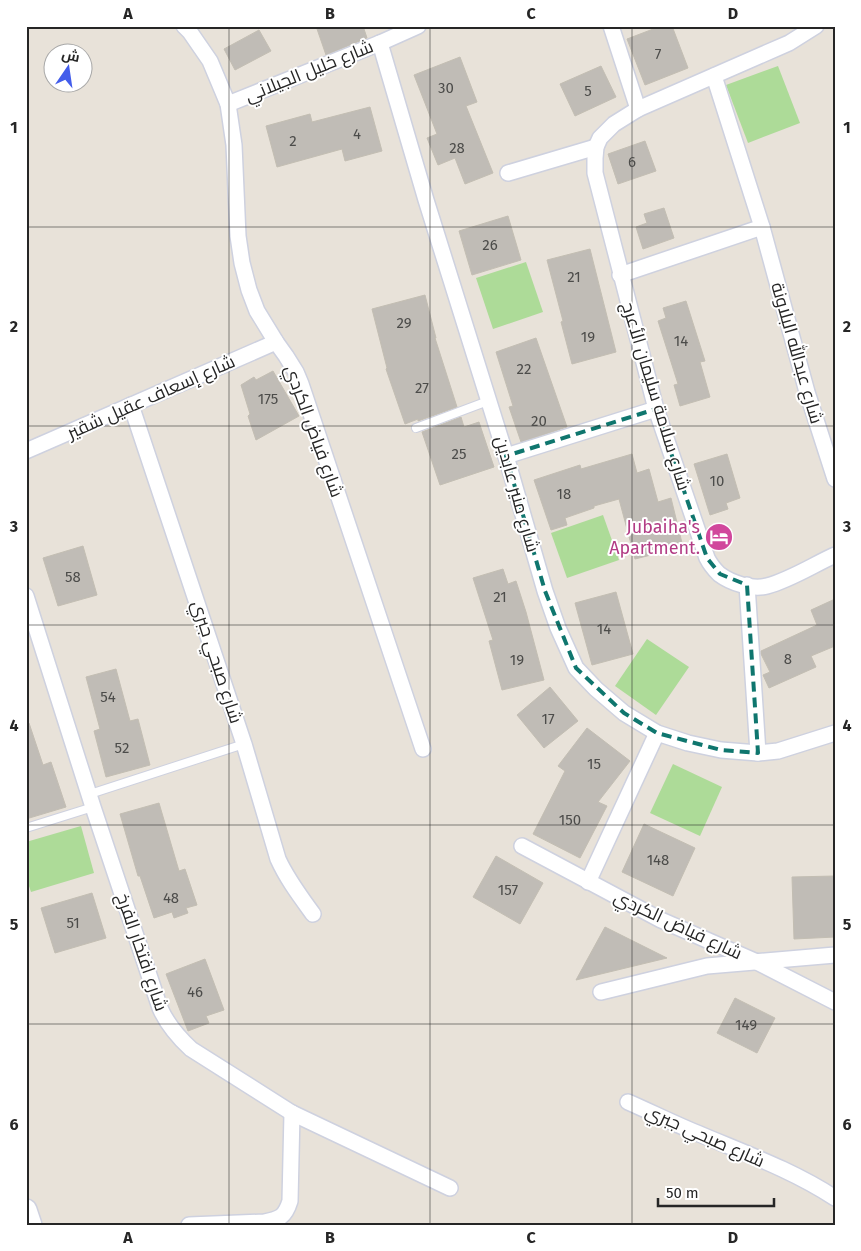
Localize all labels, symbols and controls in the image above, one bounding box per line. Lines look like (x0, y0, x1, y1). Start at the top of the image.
text: A (122, 4, 133, 23)
text: B (325, 4, 335, 23)
text: C (526, 4, 536, 23)
text: D (728, 4, 738, 23)
street label: شارع خليل الجيلاني (242, 35, 378, 110)
north arrow (42, 42, 92, 92)
house number: 7 (655, 45, 662, 63)
text: ش (60, 46, 82, 66)
house number: 30 (438, 79, 454, 97)
house number: 5 (584, 82, 592, 100)
text: 1 (10, 118, 18, 137)
text: 1 (843, 118, 851, 137)
house number: 4 (353, 125, 361, 143)
house number: 2 (289, 132, 297, 150)
house number: 28 (449, 139, 465, 157)
house number: 6 (628, 153, 636, 171)
house number: 26 (482, 236, 498, 254)
house number: 21 (567, 268, 581, 286)
street label: شارع عبدالله البلاونة (765, 280, 829, 426)
street label: شارع سلامة سليمان الأعرج (616, 299, 695, 493)
house number: 29 (396, 314, 412, 332)
text: 2 (10, 317, 18, 336)
text: 2 (843, 317, 851, 336)
house number: 19 (581, 328, 595, 346)
house number: 14 (674, 332, 688, 350)
street label: شارع إسعاف عقيل شقير (63, 350, 239, 445)
house number: 22 (517, 360, 531, 378)
street label: شارع فياض الكردي (277, 362, 348, 501)
house number: 27 (415, 379, 429, 397)
house number: 175 (258, 390, 278, 408)
house number: 20 (531, 412, 547, 430)
street label: شارع منير عابدين (489, 433, 544, 555)
house number: 25 (452, 445, 466, 463)
house number: 10 (710, 472, 724, 490)
house number: 18 (557, 485, 571, 503)
place label: Jubaiha's Apartment. (609, 516, 700, 559)
text: 3 (9, 517, 18, 536)
text: 3 (842, 517, 851, 536)
hotel icon: Jubaiha's Apartment. (704, 522, 734, 552)
house number: 58 (65, 568, 81, 586)
house number: 21 (493, 588, 507, 606)
street label: شارع صبحي جبري (184, 598, 247, 727)
house number: 14 (597, 620, 611, 638)
house number: 8 (784, 650, 792, 668)
house number: 19 (510, 651, 524, 669)
house number: 54 (100, 688, 116, 706)
house number: 17 (541, 710, 555, 728)
text: 4 (9, 716, 19, 735)
text: 4 (842, 716, 852, 735)
house number: 52 (115, 739, 129, 757)
house number: 15 (587, 755, 601, 773)
house number: 150 (559, 811, 581, 829)
house number: 148 (647, 851, 669, 869)
house number: 157 (498, 881, 518, 899)
street label: شارع فياض الكردي (609, 886, 746, 967)
house number: 48 (163, 889, 179, 907)
street label: شارع افتخار الفرخ (111, 890, 173, 1014)
house number: 51 (66, 914, 80, 932)
text: 5 (10, 915, 19, 934)
text: 5 (843, 915, 852, 934)
house number: 46 (187, 983, 203, 1001)
house number: 149 (735, 1016, 757, 1034)
street label: شارع صبحي جبري (641, 1100, 768, 1175)
text: 6 (9, 1115, 19, 1134)
text: 6 (842, 1115, 852, 1134)
scale bar (658, 1176, 775, 1208)
text: 50 m (666, 1184, 699, 1202)
text: A (122, 1228, 133, 1247)
text: B (325, 1228, 335, 1247)
text: C (526, 1228, 536, 1247)
text: D (728, 1228, 738, 1247)

